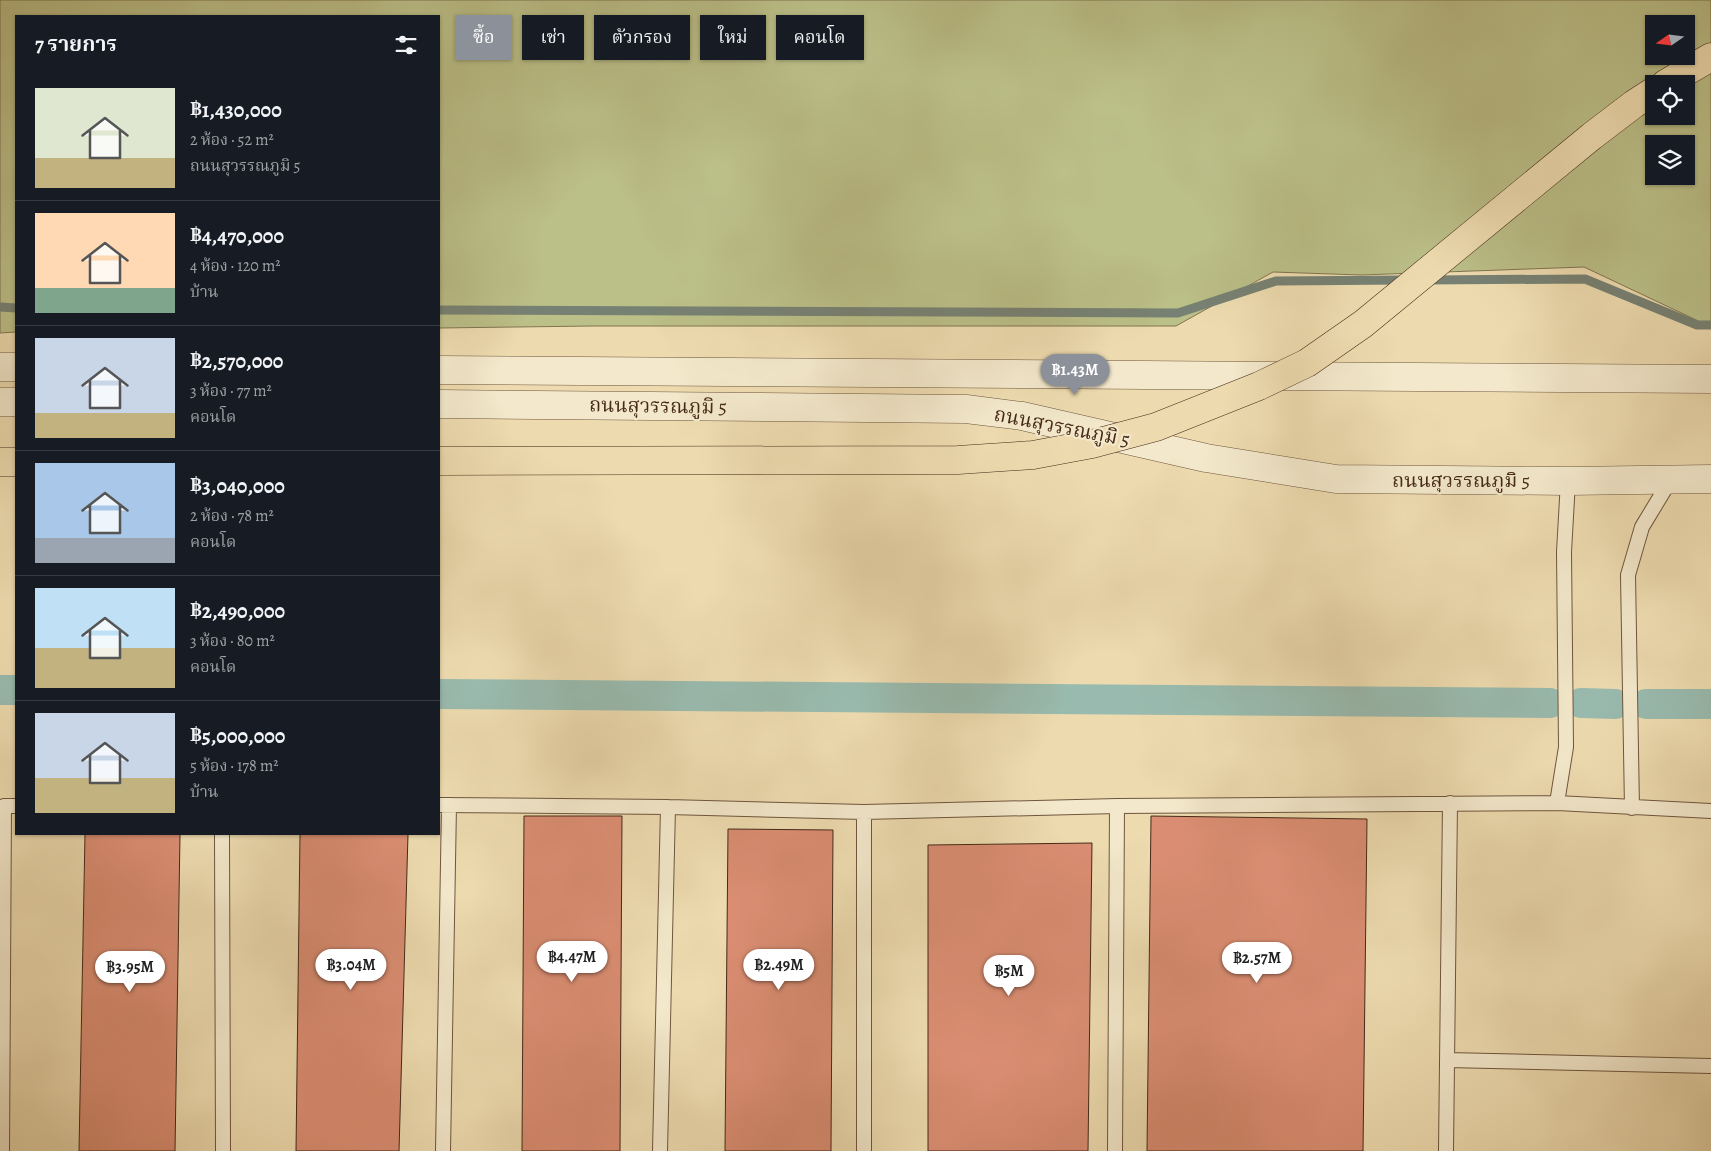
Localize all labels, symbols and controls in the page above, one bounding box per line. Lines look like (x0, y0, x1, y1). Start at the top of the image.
chip: ซื้อ (455, 15, 512, 60)
chip: เช่า (522, 15, 584, 60)
chip: ตัวกรอง (594, 15, 690, 60)
chip: ใหม่ (700, 15, 766, 60)
chip: คอนโด (776, 15, 864, 60)
north arrow (1645, 15, 1695, 65)
map controls (1645, 15, 1695, 185)
text: 7 รายการ (35, 30, 117, 58)
icon: filters (392, 31, 420, 59)
button: locate (1645, 75, 1695, 125)
text: ฿1,430,000 (190, 96, 282, 124)
icon: home (75, 108, 135, 168)
text: 2 ห้อง · 52 m² (190, 129, 274, 151)
button: layers (1645, 135, 1695, 185)
text: ถนนสุวรรณภูมิ 5 (190, 155, 300, 177)
text: ฿4,470,000 (190, 222, 284, 250)
icon: home (75, 233, 135, 293)
text: 4 ห้อง · 120 m² (190, 255, 281, 277)
text: บ้าน (190, 281, 218, 303)
text: ฿2,570,000 (190, 347, 283, 375)
pin: ฿1.43M (1034, 354, 1116, 396)
icon: home (75, 358, 135, 418)
text: ฿1.43M (1052, 359, 1098, 381)
text: 3 ห้อง · 77 m² (190, 380, 272, 402)
street label: ถนนสุวรรณภูมิ 5 (589, 391, 727, 421)
street label: ถนนสุวรรณภูมิ 5 (992, 401, 1132, 453)
text: คอนโด (190, 406, 236, 428)
street label: ถนนสุวรรณภูมิ 5 (1392, 467, 1530, 494)
text: ฿3,040,000 (190, 472, 285, 500)
icon: home (75, 483, 135, 543)
text: 2 ห้อง · 78 m² (190, 505, 274, 527)
text: คอนโด (190, 531, 236, 553)
text: ฿2,490,000 (190, 597, 285, 625)
icon: home (75, 608, 135, 668)
text: 3 ห้อง · 80 m² (190, 630, 275, 652)
text: คอนโด (190, 656, 236, 678)
text: ฿5,000,000 (190, 722, 285, 750)
icon: home (75, 733, 135, 793)
text: 5 ห้อง · 178 m² (190, 755, 279, 777)
text: บ้าน (190, 781, 218, 803)
pin: ฿4.47M (531, 940, 613, 983)
pin: ฿2.57M (1216, 942, 1298, 984)
text: ฿4.47M (548, 946, 596, 968)
text: ฿2.57M (1233, 947, 1281, 969)
pin: ฿3.04M (310, 948, 392, 991)
pin: ฿2.49M (738, 948, 820, 991)
pin: ฿3.95M (89, 950, 171, 993)
text: ฿3.04M (326, 954, 376, 976)
text: ฿2.49M (754, 954, 804, 976)
pin: ฿5M (985, 954, 1033, 997)
text: ฿3.95M (106, 956, 154, 978)
text: ฿5M (994, 960, 1024, 982)

